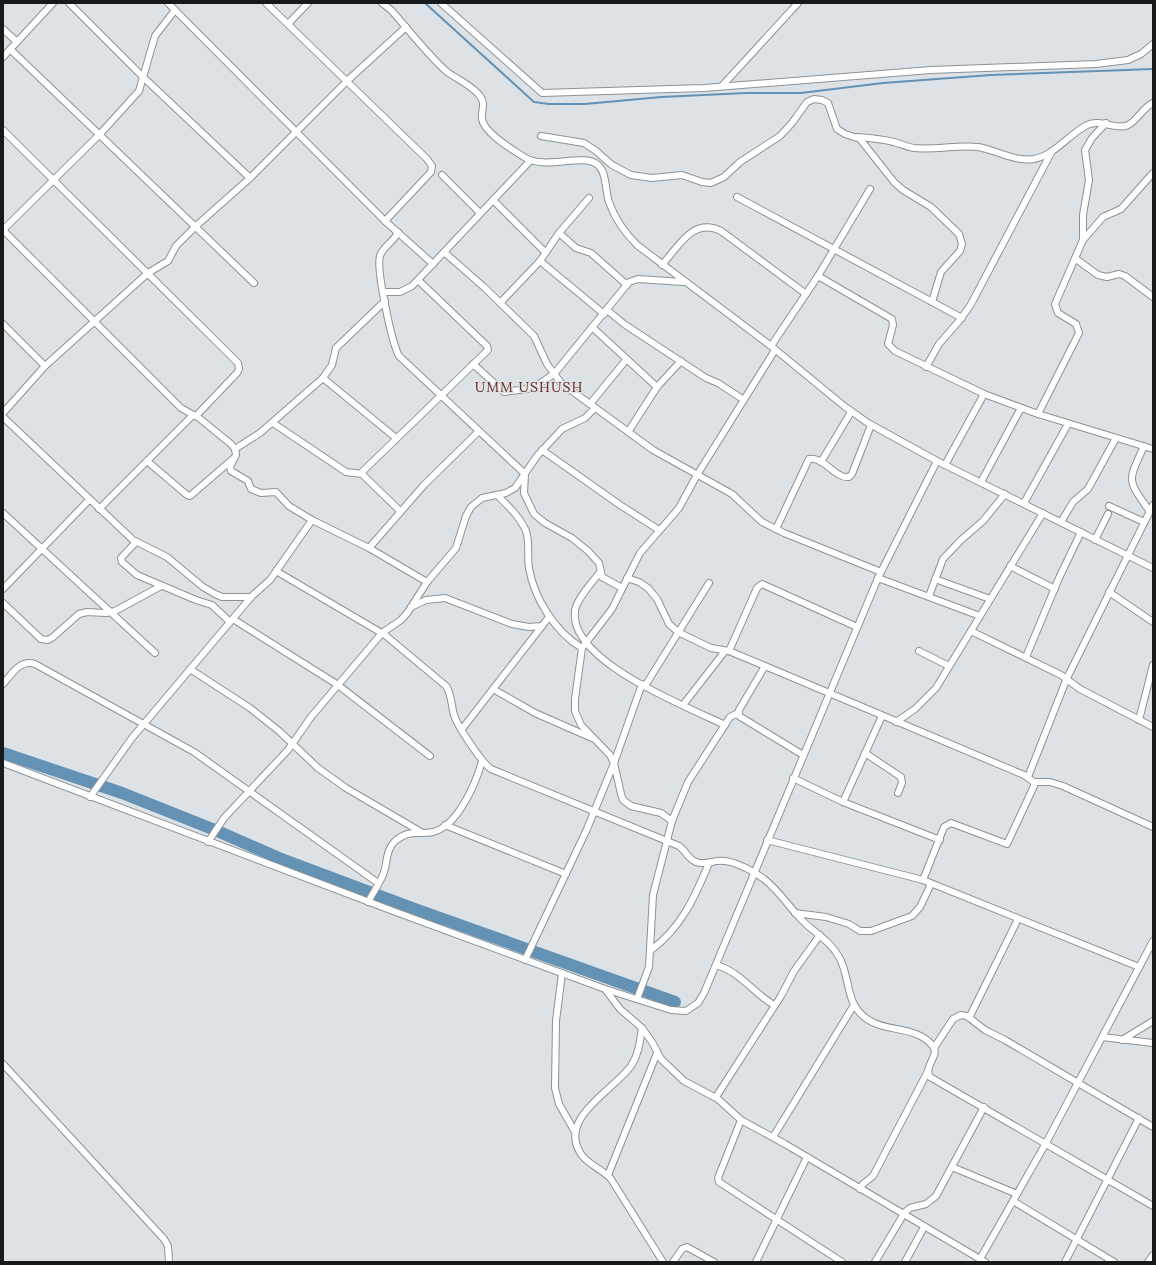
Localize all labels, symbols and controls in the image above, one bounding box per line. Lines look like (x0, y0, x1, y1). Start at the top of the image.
district label: UMM USHUSH (475, 378, 583, 396)

